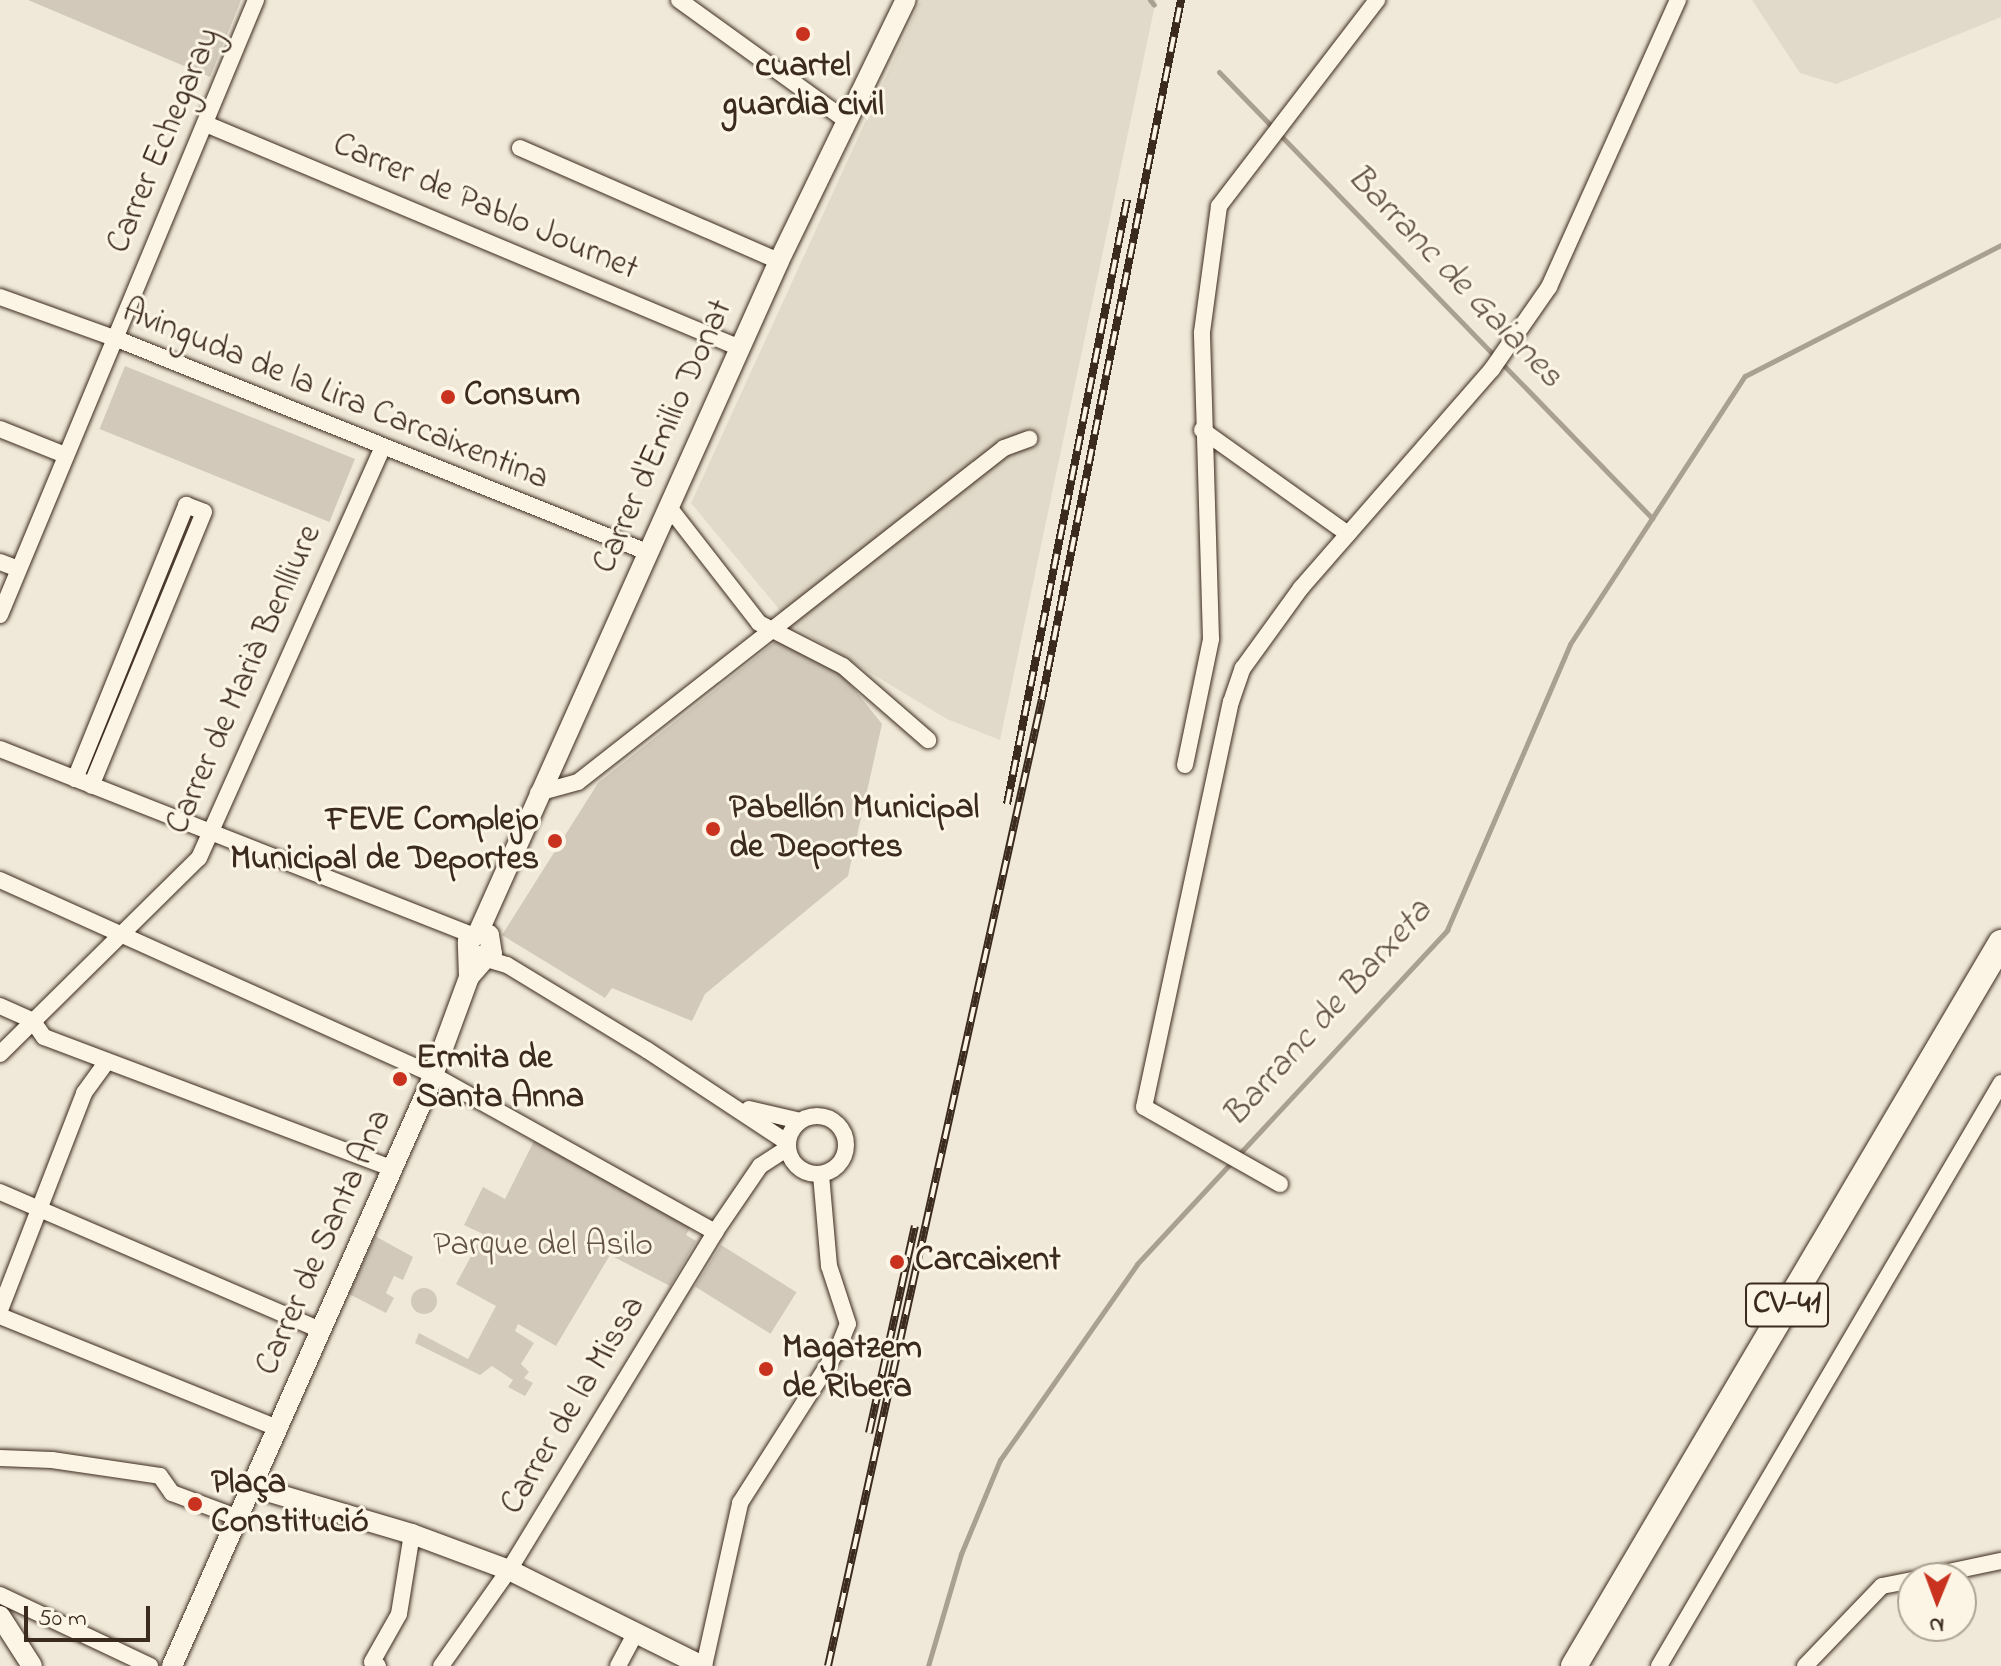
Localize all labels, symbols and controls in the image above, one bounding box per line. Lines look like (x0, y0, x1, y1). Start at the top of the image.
street label: Carrer Echegaray (99, 22, 231, 260)
marker: cuartel guardia civil (794, 25, 812, 43)
place label: cuartel guardia civil (722, 47, 884, 126)
street label: Carrer de Pablo Journet (326, 125, 644, 291)
water label: Barranc de Gaianes (1336, 156, 1572, 398)
street label: Avinguda de la Lira Carcaixentina (116, 292, 554, 500)
street label: Carrer d'Emilio Donat (585, 294, 743, 580)
place label: Consum (464, 377, 580, 417)
marker: Consum (439, 388, 457, 406)
street label: Carrer de Marià Benlliure (158, 519, 332, 841)
place label: Pabellón Municipal de Deportes (729, 789, 979, 868)
place label: FEVE Complejo Municipal de Deportes (230, 801, 539, 880)
marker: Pabellón Municipal de Deportes (704, 820, 722, 838)
marker: FEVE Complejo Municipal de Deportes (546, 832, 564, 850)
water label: Barranc de Barxeta (1214, 891, 1442, 1137)
place label: Ermita de Santa Anna (416, 1039, 584, 1118)
marker: Ermita de Santa Anna (391, 1070, 409, 1088)
street label: Carrer de Santa Ana (248, 1104, 402, 1382)
park label: Parque del Asilo (433, 1227, 653, 1267)
place label: Carcaixent (915, 1242, 1061, 1282)
marker: Carcaixent (886, 1251, 908, 1273)
road number: CV-41 (1745, 1277, 1829, 1333)
street label: Carrer de la Missa (493, 1289, 655, 1523)
place label: Magatzem de Ribera (782, 1329, 922, 1408)
marker: Magatzem de Ribera (757, 1360, 775, 1378)
place label: Plaça Constitució (211, 1464, 369, 1544)
marker: Plaça Constitució (186, 1495, 204, 1513)
north arrow (1897, 1562, 1977, 1642)
scale bar (28, 1590, 154, 1640)
text: 50 m (38, 1602, 87, 1637)
text: N (1929, 1608, 1944, 1640)

